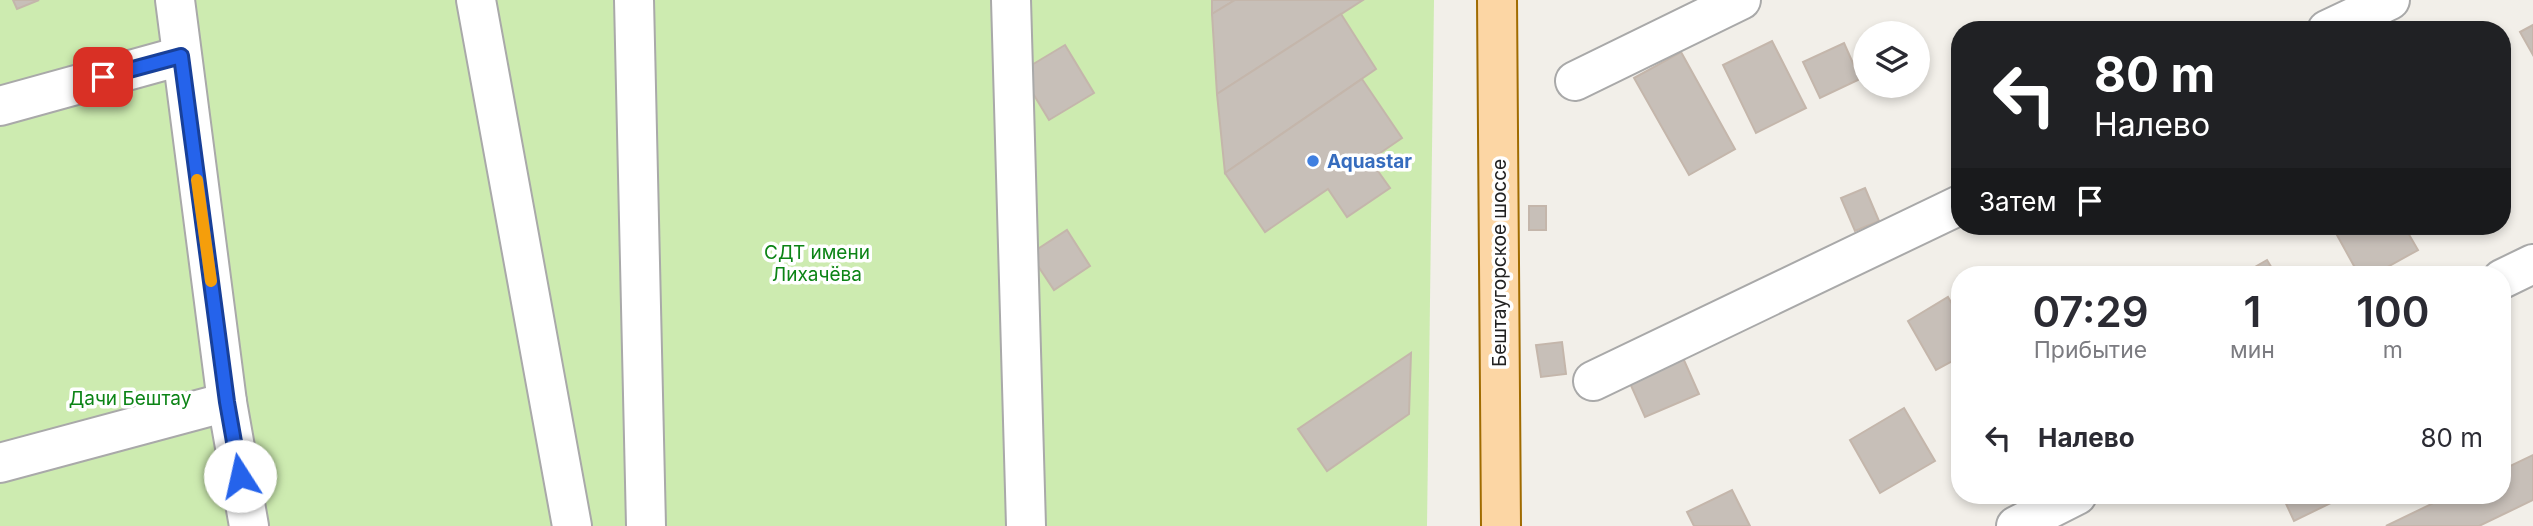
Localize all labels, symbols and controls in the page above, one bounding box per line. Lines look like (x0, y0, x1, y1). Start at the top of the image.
map controls (1853, 21, 1930, 98)
button: layers (1853, 21, 1930, 98)
text: 80 m (2094, 45, 2215, 104)
pin (73, 47, 133, 107)
icon: left (1979, 49, 2070, 140)
icon: arrive (84, 58, 122, 96)
text: Налево (2094, 105, 2210, 144)
place label: Aquastar (1327, 150, 1412, 173)
marker: Aquastar (1305, 153, 1321, 169)
street label: Бештаугорское шоссе (1488, 159, 1511, 367)
icon: arrive (2071, 182, 2109, 220)
text: Затем (1979, 186, 2057, 217)
park label: СДТ имени Лихачёва (764, 241, 870, 286)
text: 07:29 (2032, 286, 2149, 337)
text: 1 (2244, 286, 2261, 337)
text: 100 (2356, 286, 2430, 337)
text: Прибытие (2034, 336, 2147, 364)
text: мин (2230, 336, 2275, 364)
text: m (2383, 336, 2403, 364)
park label: Дачи Бештау (69, 387, 192, 410)
icon: left (1979, 419, 2017, 457)
text: Налево (2038, 422, 2135, 453)
text: 80 m (2420, 422, 2483, 453)
position arrow (203, 439, 277, 513)

